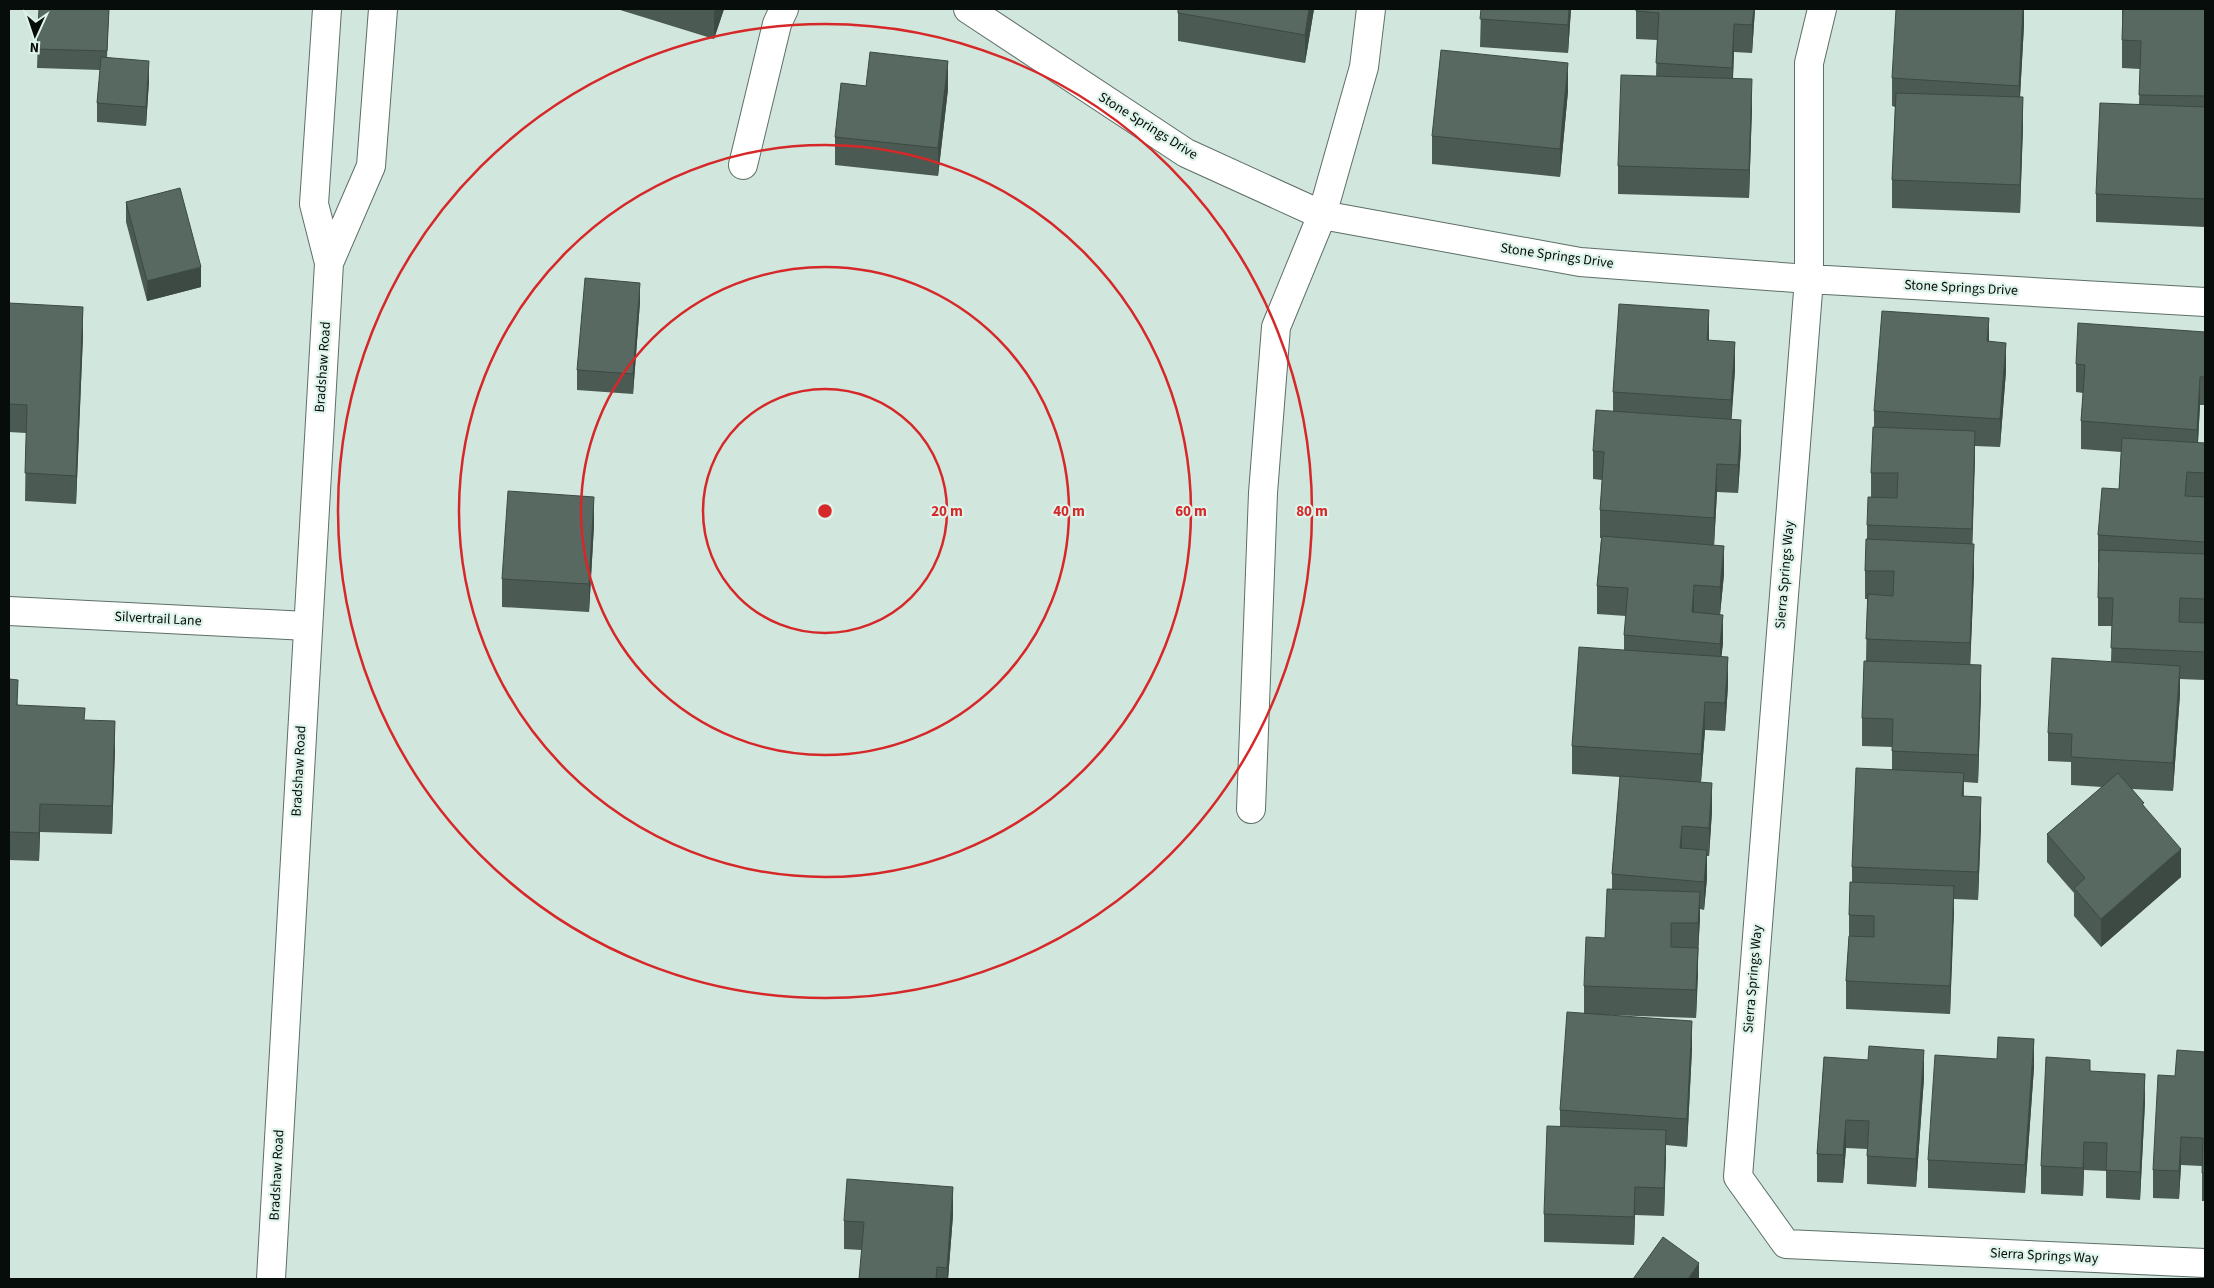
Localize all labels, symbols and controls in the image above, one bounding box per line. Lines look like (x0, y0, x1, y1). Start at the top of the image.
north arrow (10, 10, 60, 60)
text: N (29, 37, 40, 57)
street label: Stone Springs Drive (1094, 87, 1202, 165)
street label: Stone Springs Drive (1499, 238, 1615, 274)
street label: Stone Springs Drive (1904, 275, 2018, 301)
street label: Bradshaw Road (310, 321, 336, 413)
text: 20 m (931, 501, 963, 522)
text: 40 m (1053, 501, 1085, 522)
text: 60 m (1175, 501, 1207, 522)
text: 80 m (1296, 501, 1328, 522)
centre of rings (816, 502, 834, 520)
street label: Sierra Springs Way (1770, 520, 1800, 630)
street label: Silvertrail Lane (114, 607, 202, 631)
street label: Bradshaw Road (287, 725, 311, 817)
street label: Sierra Springs Way (1738, 924, 1768, 1034)
street label: Bradshaw Road (265, 1129, 289, 1221)
street label: Sierra Springs Way (1989, 1243, 2099, 1269)

